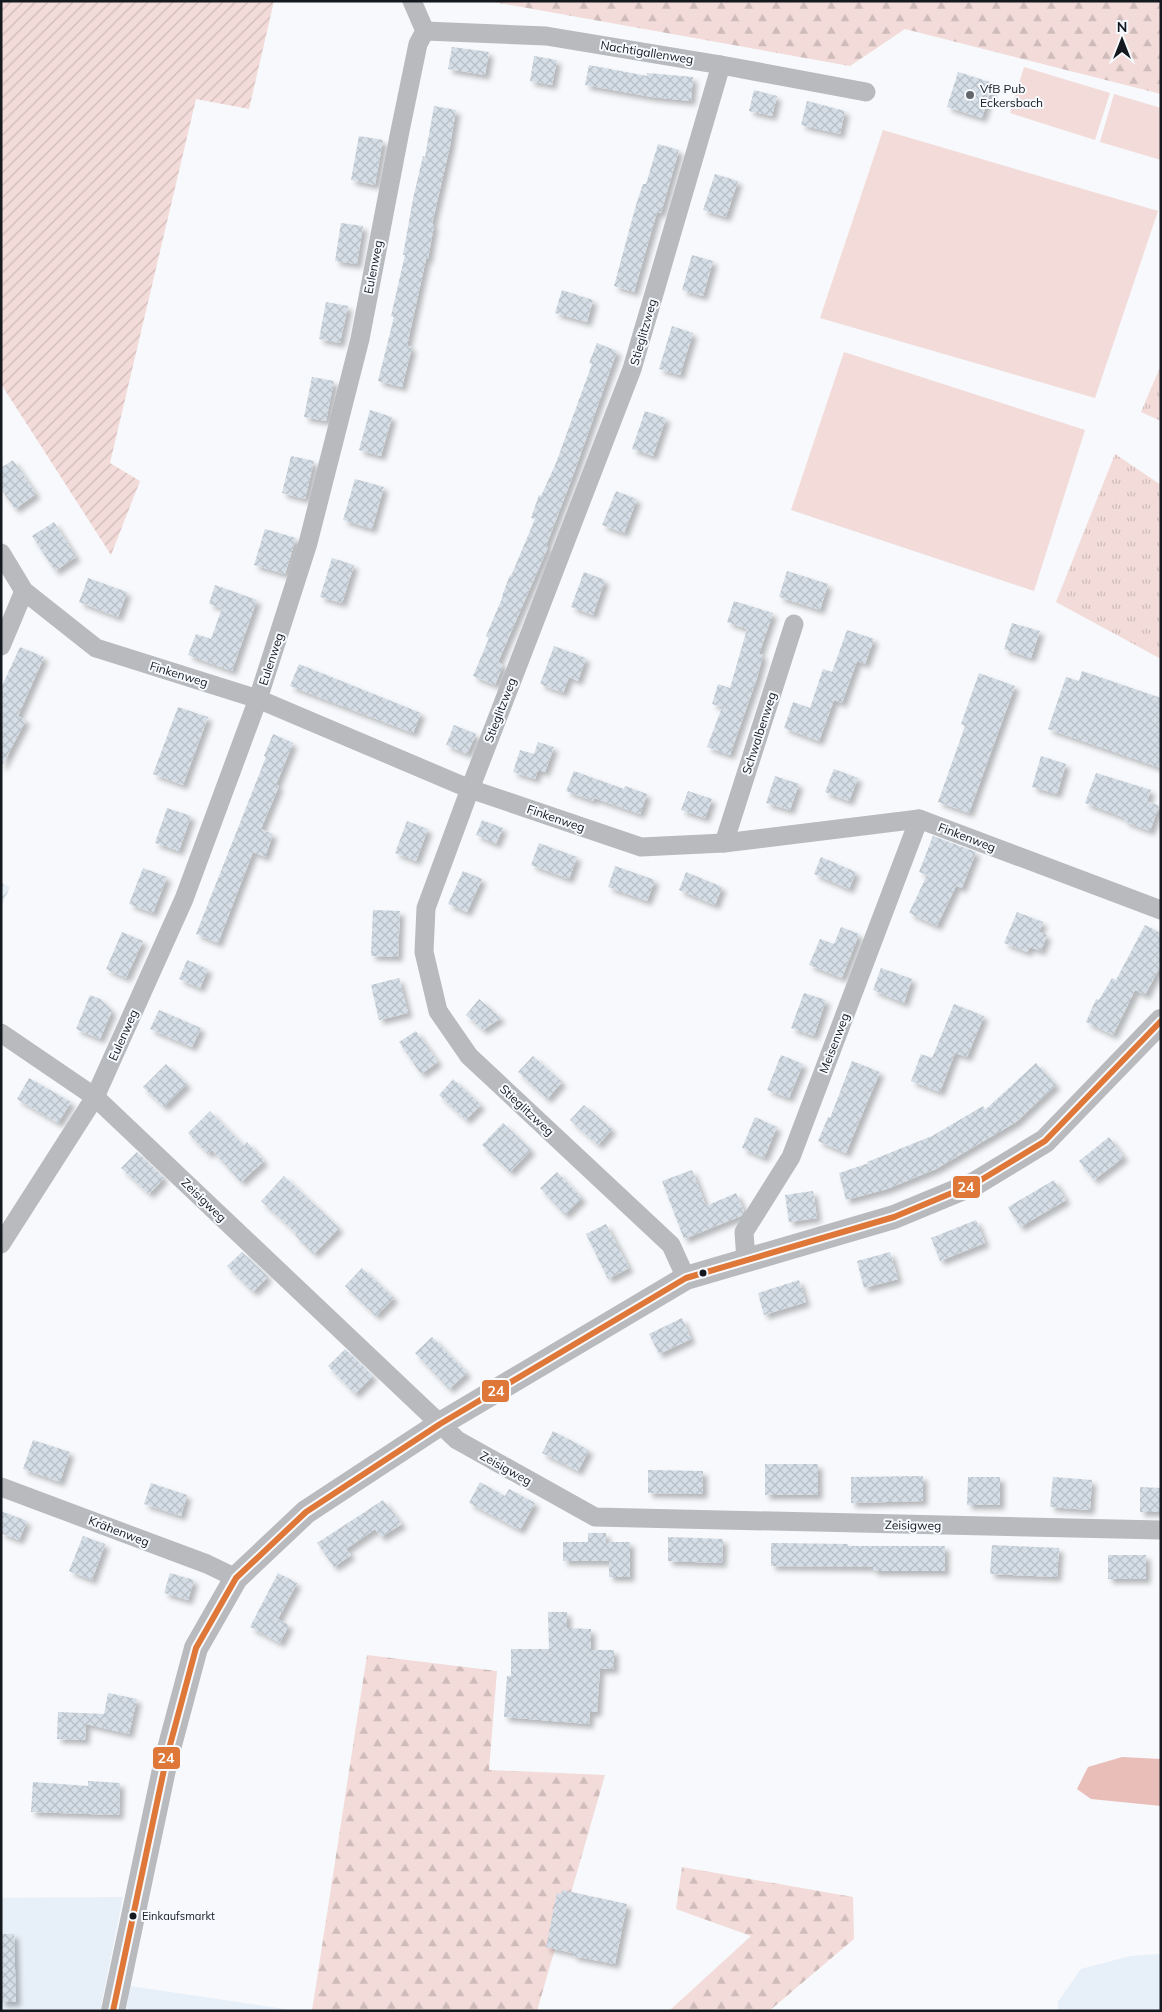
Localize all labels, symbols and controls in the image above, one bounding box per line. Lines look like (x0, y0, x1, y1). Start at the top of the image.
north arrow (1097, 15, 1147, 65)
text: N (1117, 18, 1127, 36)
street label: Nachtigallenweg (599, 37, 695, 67)
place label: VfB Pub Eckersbach (980, 81, 1043, 110)
marker: VfB Pub Eckersbach (964, 89, 976, 101)
street label: Eulenweg (360, 239, 386, 295)
street label: Stieglitzweg (626, 297, 660, 367)
street label: Eulenweg (255, 631, 287, 687)
street label: Finkenweg (148, 658, 210, 690)
street label: Stieglitzweg (481, 675, 519, 745)
street label: Schwalbenweg (739, 690, 779, 776)
street label: Finkenweg (525, 801, 587, 835)
street label: Finkenweg (936, 819, 998, 855)
street label: Eulenweg (105, 1007, 141, 1063)
street label: Meisenweg (816, 1011, 852, 1075)
street label: Stieglitzweg (497, 1081, 557, 1139)
street label: Zeisigweg (178, 1175, 230, 1225)
line badge: 24 (952, 1175, 981, 1199)
text: 24 (958, 1178, 975, 1196)
unlabelled marker (698, 1268, 708, 1278)
line badge: 24 (481, 1379, 510, 1403)
text: 24 (488, 1382, 505, 1400)
street label: Zeisigweg (478, 1448, 534, 1488)
street label: Krähenweg (87, 1513, 151, 1549)
street label: Zeisigweg (885, 1517, 941, 1533)
line badge: 24 (152, 1746, 181, 1770)
text: 24 (158, 1749, 175, 1767)
place label: Einkaufsmarkt (142, 1909, 215, 1923)
marker: Einkaufsmarkt (128, 1911, 138, 1921)

